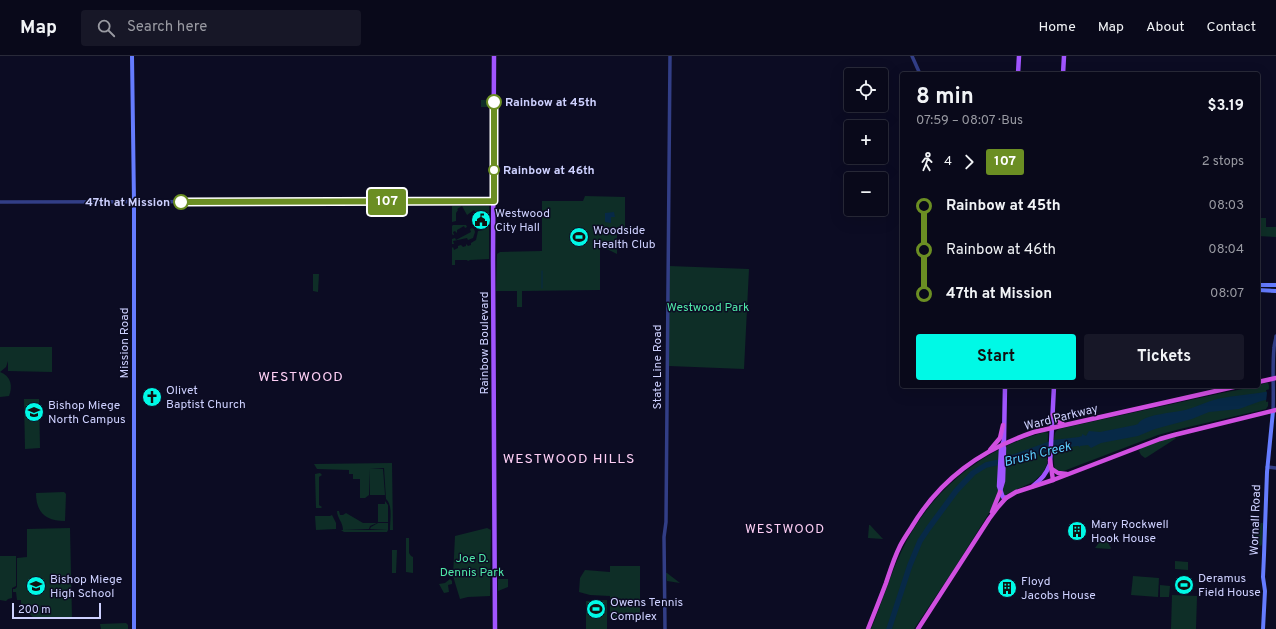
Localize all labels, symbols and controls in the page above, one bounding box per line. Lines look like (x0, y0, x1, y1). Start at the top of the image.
search box (81, 10, 361, 46)
text: Map (20, 16, 57, 40)
icon: search (95, 17, 117, 39)
text: Search here (127, 18, 207, 37)
text: Home (1039, 19, 1076, 36)
text: Map (1098, 19, 1124, 36)
text: About (1146, 19, 1185, 36)
text: Contact (1207, 19, 1256, 36)
map controls (844, 68, 888, 216)
button: locate (844, 68, 888, 112)
text: 8 min (916, 84, 974, 111)
marker: Rainbow at 45th (486, 94, 502, 110)
place label: Rainbow at 45th (505, 95, 597, 111)
text: $3.19 (1207, 97, 1244, 116)
text: 07:59 – 08:07 · Bus (916, 113, 1023, 129)
button: + (844, 120, 888, 164)
icon: walk (916, 151, 938, 173)
icon: forward (958, 151, 980, 173)
text: 107 (994, 153, 1016, 170)
text: 4 (944, 154, 952, 170)
text: 2 stops (1202, 154, 1244, 170)
place label: Rainbow at 46th (503, 163, 595, 179)
marker: Rainbow at 46th (488, 164, 500, 176)
button: − (844, 172, 888, 216)
line badge: 107 (364, 189, 410, 215)
text: 107 (376, 193, 398, 210)
marker: 47th at Mission (173, 194, 189, 210)
place label: 47th at Mission (85, 195, 170, 211)
text: Rainbow at 45th (946, 197, 1061, 216)
text: 08:03 (1209, 198, 1244, 214)
place label: Westwood City Hall (495, 206, 550, 236)
public building icon: Westwood City Hall (470, 209, 492, 231)
place label: Woodside Health Club (593, 223, 656, 253)
sports icon: Woodside Health Club (568, 226, 590, 248)
text: Rainbow at 46th (946, 241, 1056, 260)
text: 08:04 (1208, 242, 1244, 258)
text: 47th at Mission (946, 285, 1052, 304)
text: 08:07 (1210, 286, 1244, 302)
street label: Rainbow Boulevard (477, 291, 493, 395)
park label: Westwood Park (667, 300, 749, 316)
street label: Mission Road (117, 308, 133, 379)
street label: State Line Road (650, 324, 666, 410)
button: Start (916, 334, 1076, 380)
button: Tickets (1084, 334, 1244, 380)
district label: WESTWOOD (258, 369, 344, 386)
place label: Olivet Baptist Church (166, 383, 246, 413)
church icon: Olivet Baptist Church (141, 386, 163, 408)
place label: Bishop Miege North Campus (48, 398, 126, 428)
school or university icon: Bishop Miege North Campus (23, 401, 45, 423)
street label: Ward Parkway (1022, 401, 1100, 435)
water label: Brush Creek (1002, 439, 1073, 471)
district label: WESTWOOD HILLS (503, 451, 635, 468)
street label: Wornall Road (1247, 484, 1265, 556)
place label: Mary Rockwell Hook House (1091, 517, 1169, 547)
building icon: Mary Rockwell Hook House (1066, 520, 1088, 542)
district label: WESTWOOD (745, 522, 825, 538)
park label: Joe D. Dennis Park (440, 551, 504, 581)
place label: Deramus Field House (1198, 571, 1261, 601)
place label: Bishop Miege High School (50, 572, 122, 602)
place label: Floyd Jacobs House (1021, 574, 1096, 604)
sports icon: Deramus Field House (1173, 574, 1195, 596)
school or university icon: Bishop Miege High School (25, 575, 47, 597)
building icon: Floyd Jacobs House (996, 577, 1018, 599)
place label: Owens Tennis Complex (610, 595, 683, 625)
sports icon: Owens Tennis Complex (585, 598, 607, 620)
scale bar (12, 601, 101, 620)
text: 200 m (18, 603, 51, 617)

